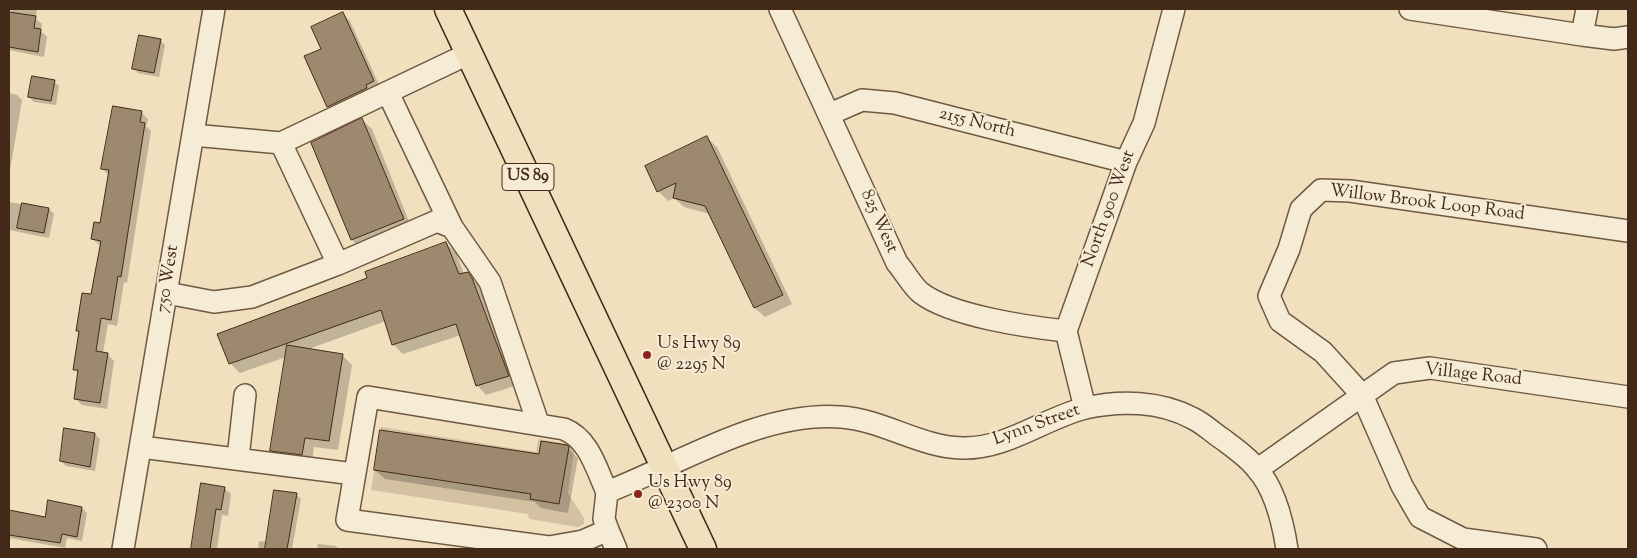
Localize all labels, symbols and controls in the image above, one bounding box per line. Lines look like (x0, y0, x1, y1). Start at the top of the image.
street label: 2155 North (936, 104, 1018, 144)
street label: North 900 West (1079, 148, 1141, 270)
road number: US 89 (502, 163, 554, 190)
street label: Willow Brook Loop Road (1328, 181, 1526, 227)
street label: 825 West (854, 187, 902, 257)
street label: 750 West (153, 244, 185, 314)
place label: Us Hwy 89 @ 2295 N (657, 334, 741, 376)
marker: Us Hwy 89 @ 2295 N (641, 349, 653, 361)
street label: Village Road (1423, 360, 1523, 392)
street label: Lynn Street (991, 400, 1083, 452)
place label: Us Hwy 89 @ 2300 N (648, 473, 732, 516)
marker: Us Hwy 89 @ 2300 N (632, 488, 644, 500)

